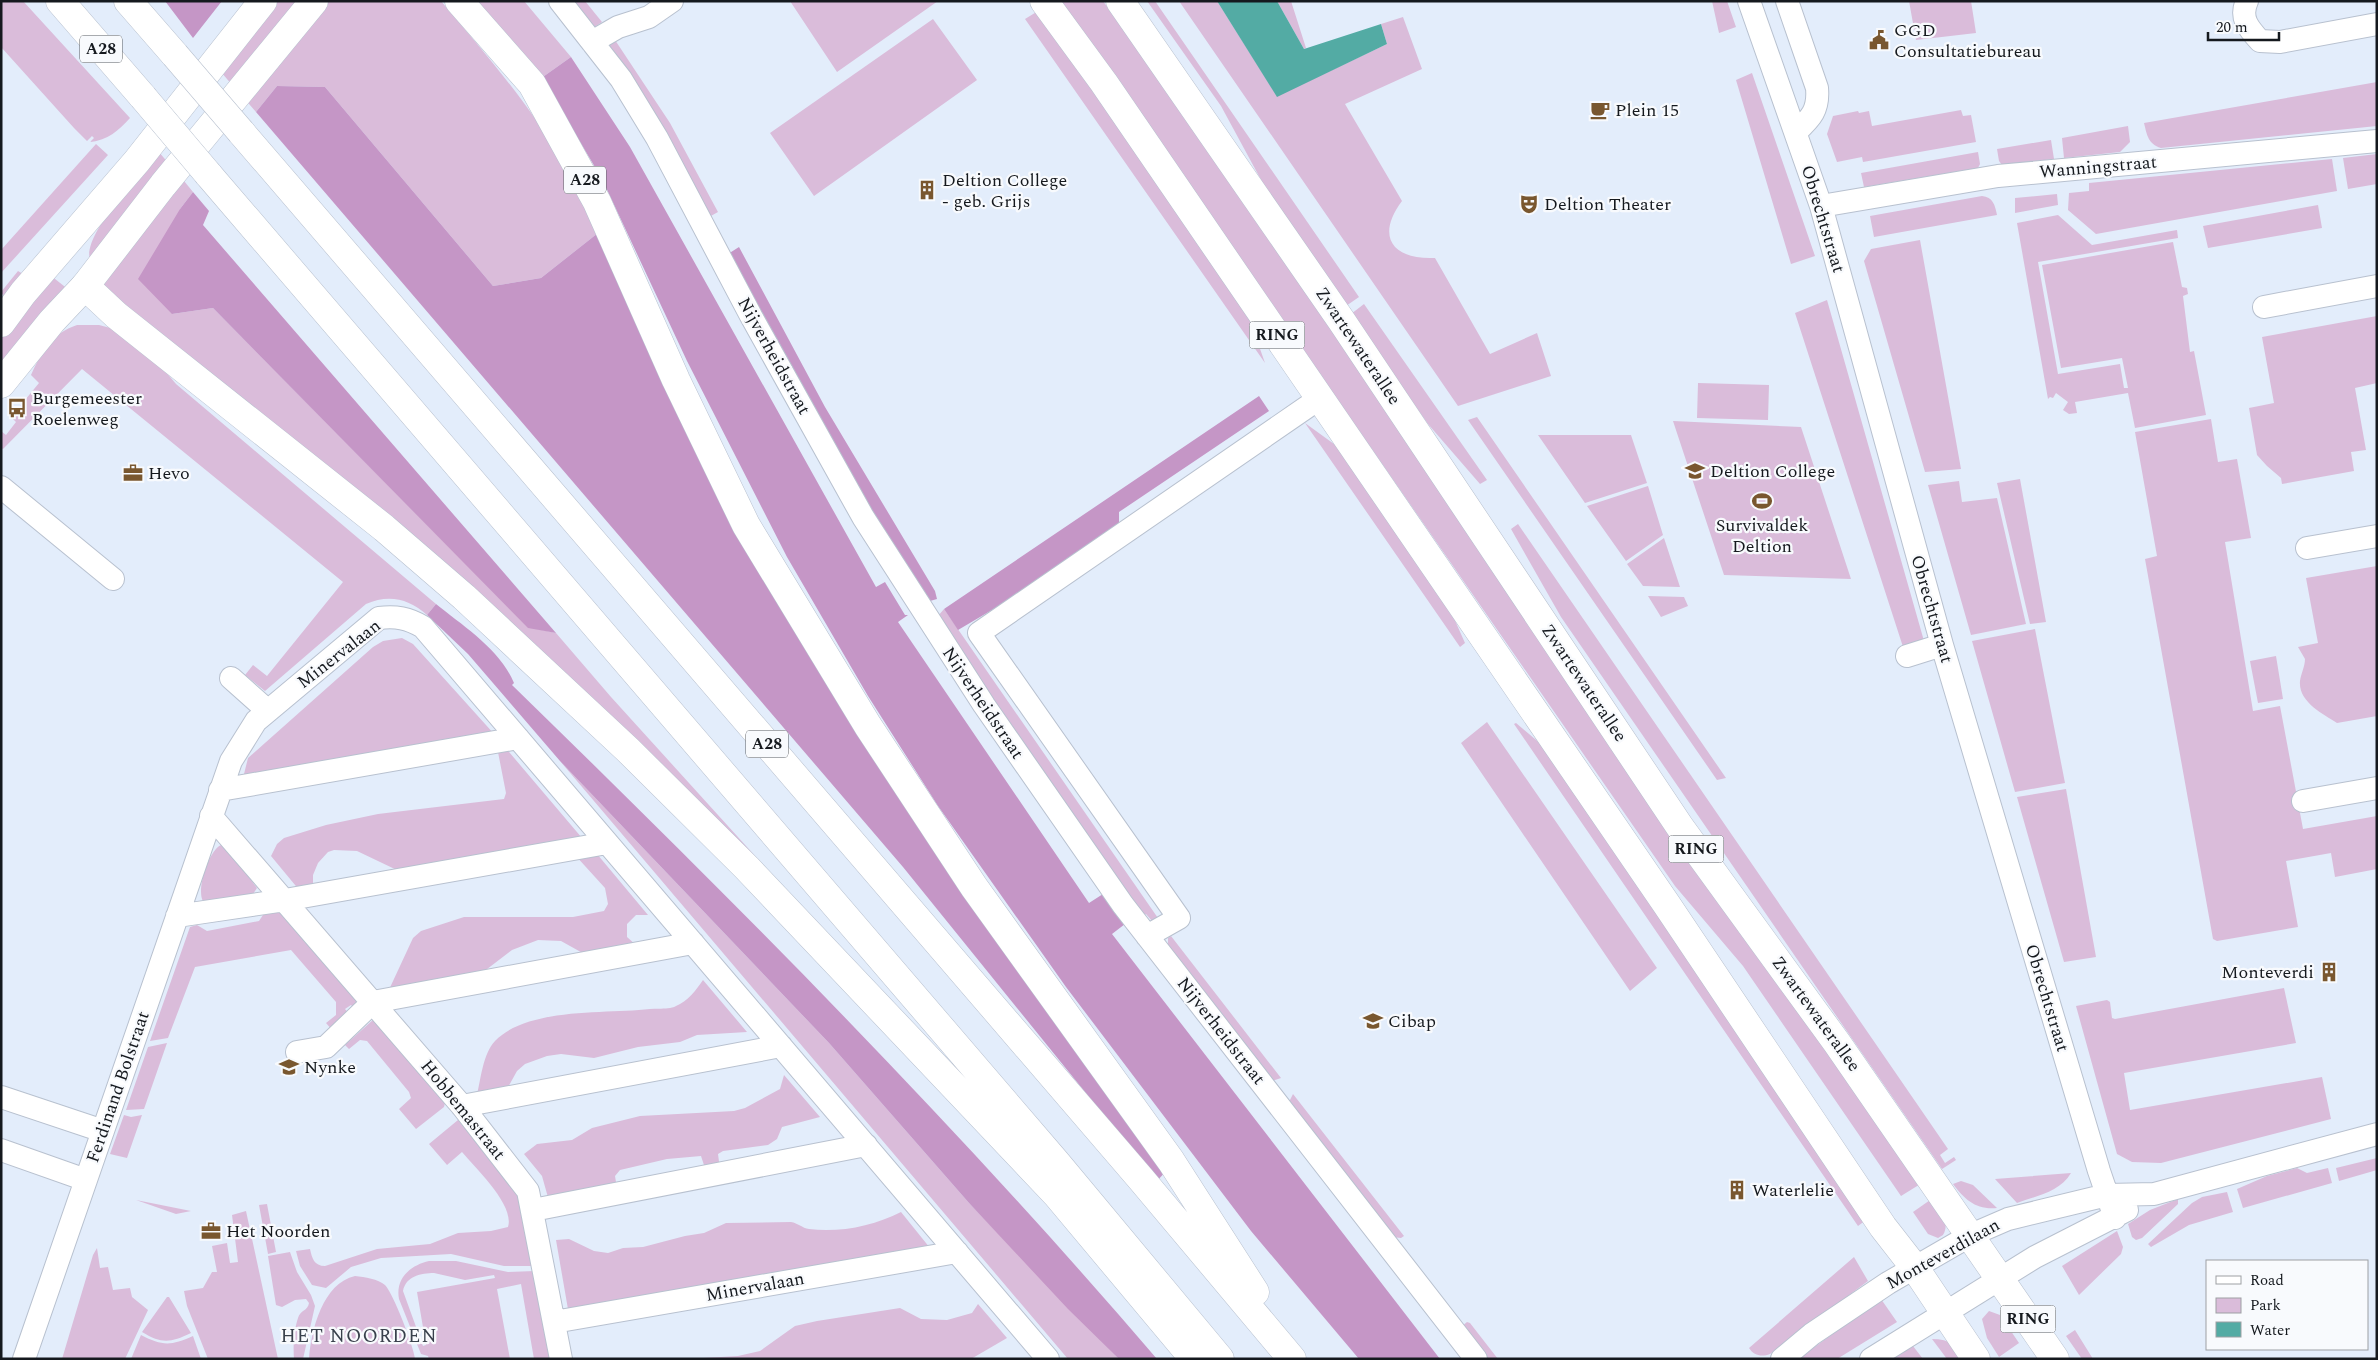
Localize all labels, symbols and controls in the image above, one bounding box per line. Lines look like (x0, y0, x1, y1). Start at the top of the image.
scale bar (2208, 10, 2279, 42)
text: 20 m (2216, 16, 2248, 39)
place label: GGD Consultatiebureau (1894, 17, 2041, 65)
public building icon: GGD Consultatiebureau (1868, 29, 1890, 51)
road number: A28 (80, 36, 122, 62)
place label: Plein 15 (1615, 97, 1679, 124)
cafe icon: Plein 15 (1589, 99, 1611, 121)
street label: Wanningstraat (2038, 148, 2158, 186)
street label: Obrechtstraat (1794, 162, 1852, 276)
road number: A28 (564, 166, 606, 194)
place label: Deltion College - geb. Grijs (942, 167, 1067, 215)
building icon: Deltion College - geb. Grijs (916, 179, 938, 201)
place label: Deltion Theater (1544, 191, 1671, 218)
theatre icon: Deltion Theater (1518, 193, 1540, 215)
street label: Zwartewaterallee (1308, 282, 1408, 410)
street label: Nijverheidstraat (731, 292, 817, 420)
road number: RING (1250, 322, 1304, 348)
place label: Burgemeester Roelenweg (32, 385, 142, 433)
bus stop icon: Burgemeester Roelenweg (6, 397, 28, 419)
place label: Deltion College (1710, 458, 1835, 485)
place label: Hevo (148, 460, 190, 487)
school or university icon: Deltion College (1684, 460, 1706, 482)
office icon: Hevo (122, 462, 144, 484)
sports icon: Survivaldek Deltion (1751, 490, 1773, 512)
place label: Survivaldek Deltion (1716, 512, 1808, 560)
street label: Obrechtstraat (1904, 552, 1960, 666)
street label: Minervalaan (291, 613, 387, 695)
street label: Zwartewaterallee (1534, 619, 1634, 747)
street label: Nijverheidstraat (935, 641, 1031, 765)
road number: A28 (746, 731, 788, 758)
road number: RING (1668, 836, 1724, 862)
street label: Obrechtstraat (2018, 941, 2076, 1055)
street label: Zwartewaterallee (1765, 951, 1867, 1077)
place label: Monteverdi (2221, 959, 2314, 986)
building icon: Monteverdi (2318, 961, 2340, 983)
street label: Nijverheidstraat (1170, 971, 1272, 1091)
street label: Ferdinand Bolstraat (79, 1008, 157, 1166)
place label: Cibap (1388, 1008, 1436, 1035)
school or university icon: Cibap (1362, 1010, 1384, 1032)
place label: Nynke (304, 1054, 356, 1081)
street label: Hobbemastraat (414, 1054, 512, 1166)
school or university icon: Nynke (278, 1056, 300, 1078)
place label: Waterlelie (1752, 1177, 1834, 1204)
building icon: Waterlelie (1726, 1179, 1748, 1201)
street label: Monteverdilaan (1881, 1212, 2005, 1296)
place label: Het Noorden (226, 1218, 330, 1245)
office icon: Het Noorden (200, 1220, 222, 1242)
legend (2206, 1260, 2368, 1350)
street label: Minervalaan (703, 1265, 807, 1309)
text: Road (2250, 1269, 2284, 1292)
text: Park (2250, 1294, 2281, 1317)
road number: RING (2000, 1306, 2056, 1332)
text: Water (2250, 1319, 2290, 1342)
district label: HET NOORDEN (280, 1322, 438, 1351)

